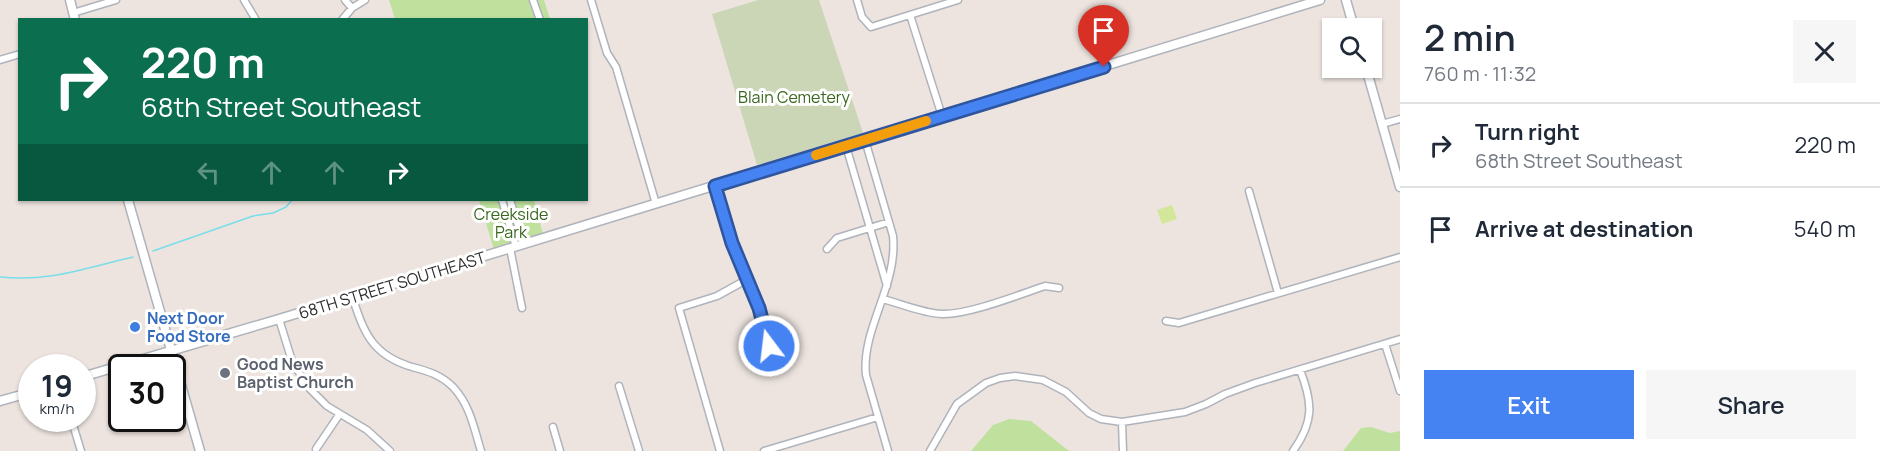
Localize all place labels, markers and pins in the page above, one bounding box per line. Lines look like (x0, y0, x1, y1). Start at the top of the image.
pin (1078, 5, 1129, 67)
place label: Next Door Food Store (147, 307, 231, 347)
marker: Next Door Food Store (128, 320, 142, 334)
place label: Good News Baptist Church (237, 353, 354, 393)
marker: Good News Baptist Church (218, 366, 232, 380)

